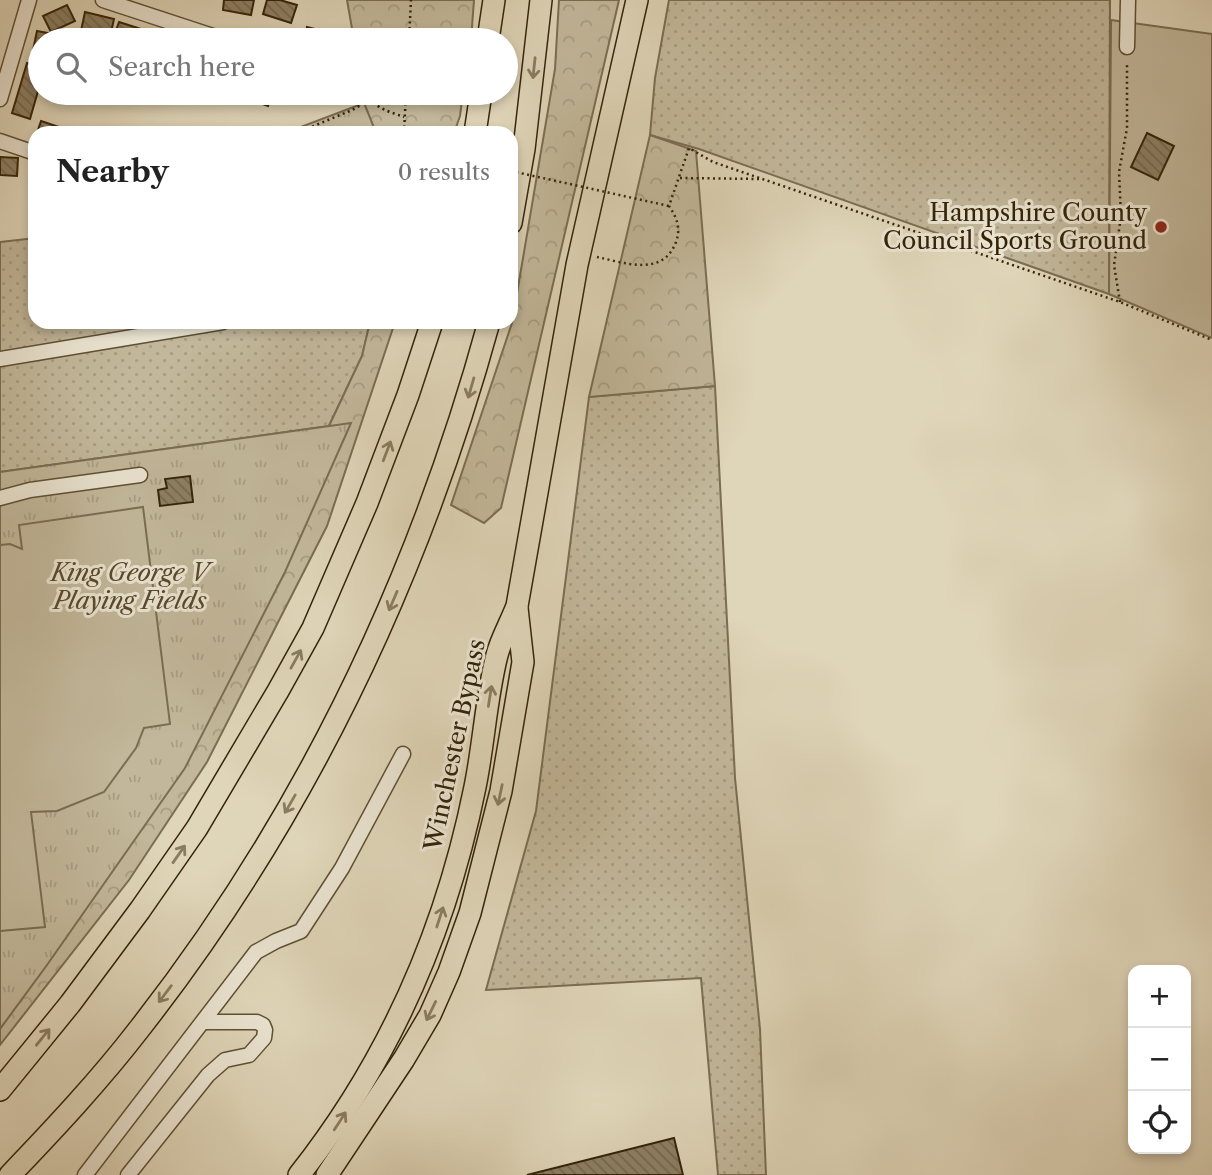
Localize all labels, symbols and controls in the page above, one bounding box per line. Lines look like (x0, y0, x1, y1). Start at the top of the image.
search box (28, 28, 518, 105)
icon: search (52, 48, 90, 86)
text: Search here (108, 51, 255, 83)
one-way arrow (528, 56, 541, 79)
text: Nearby (56, 153, 169, 190)
text: 0 results (398, 158, 490, 186)
place label: Hampshire County Council Sports Ground (883, 198, 1148, 255)
marker: Hampshire County Council Sports Ground (1153, 219, 1169, 235)
one-way arrow (463, 376, 476, 398)
one-way arrow (382, 441, 395, 462)
park label: King George V Playing Fields (49, 558, 214, 615)
one-way arrow (386, 590, 399, 612)
street label: Winchester Bypass (418, 636, 491, 855)
one-way arrow (290, 649, 303, 670)
one-way arrow (484, 685, 497, 708)
one-way arrow (493, 783, 506, 806)
one-way arrow (283, 794, 297, 814)
one-way arrow (172, 845, 186, 864)
one-way arrow (435, 907, 448, 929)
map controls (1128, 965, 1191, 1154)
button: + (1128, 965, 1191, 1028)
one-way arrow (158, 984, 173, 1003)
one-way arrow (424, 1000, 438, 1021)
one-way arrow (35, 1028, 51, 1046)
button: − (1128, 1028, 1191, 1091)
button: locate (1128, 1091, 1191, 1154)
one-way arrow (333, 1111, 347, 1131)

